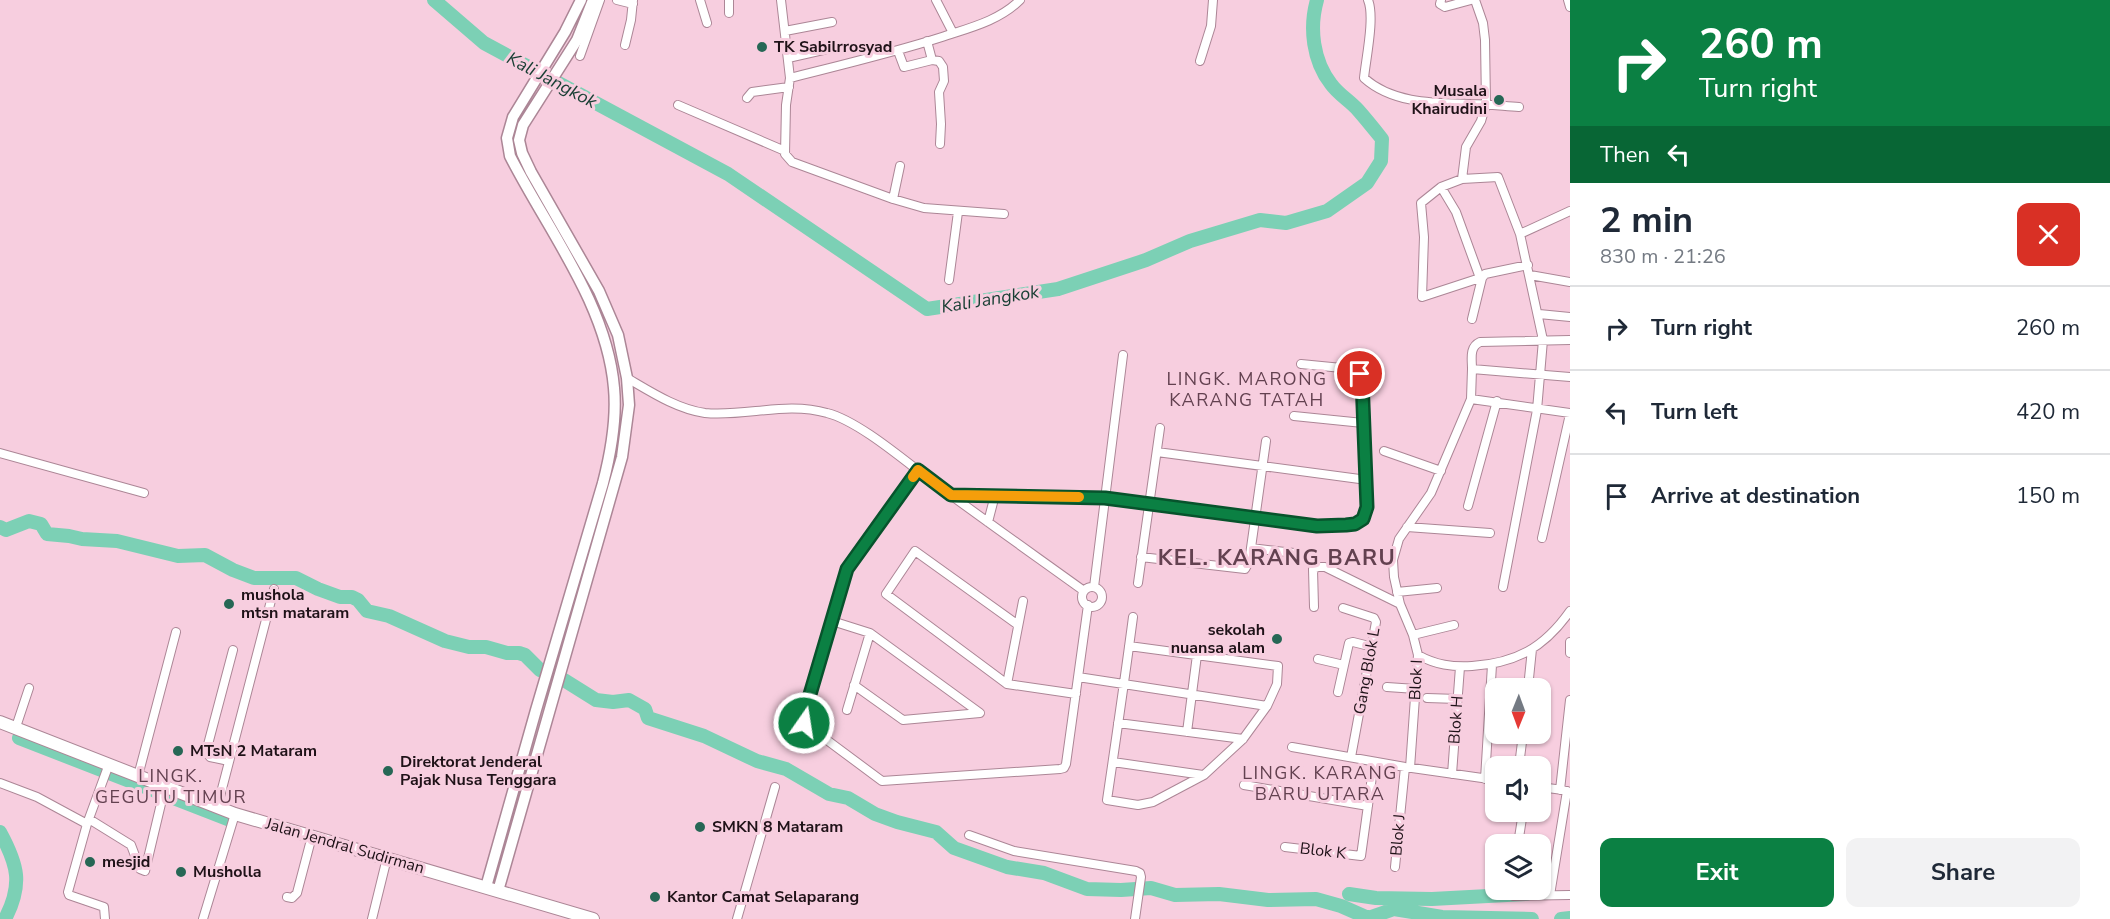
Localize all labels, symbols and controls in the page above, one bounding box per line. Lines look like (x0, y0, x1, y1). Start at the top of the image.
text: 260 m (1699, 16, 1823, 73)
icon: right (1600, 24, 1678, 102)
place label: TK Sabilrrosyad (774, 36, 892, 58)
marker: TK Sabilrrosyad (755, 40, 769, 54)
water label: Kali Jangkok (503, 46, 602, 114)
text: Turn right (1699, 70, 1817, 107)
place label: Musala Khairudini (1412, 80, 1487, 120)
marker: Musala Khairudini (1492, 93, 1506, 107)
icon: left (1662, 138, 1695, 171)
text: Then (1600, 140, 1650, 170)
text: 2 min (1600, 196, 1693, 245)
button: close (2017, 203, 2080, 266)
text: 830 m · 21:26 (1600, 243, 1726, 270)
water label: Kali Jangkok (939, 279, 1042, 319)
icon: right (1600, 312, 1633, 345)
text: Turn right (1651, 313, 1752, 343)
text: 260 m (2016, 313, 2080, 343)
pin (1334, 348, 1385, 399)
icon: arrive (1343, 357, 1376, 390)
district label: LINGK. MARONG KARANG TATAH (1166, 367, 1328, 412)
icon: left (1600, 396, 1633, 429)
text: Turn left (1651, 397, 1738, 427)
text: 420 m (2016, 397, 2080, 427)
icon: arrive (1600, 480, 1633, 513)
text: Arrive at destination (1651, 481, 1860, 511)
text: 150 m (2016, 481, 2080, 511)
district label: KEL. KARANG BARU (1158, 543, 1396, 573)
place label: mushola mtsn mataram (241, 584, 349, 624)
marker: mushola mtsn mataram (222, 597, 236, 611)
place label: sekolah nuansa alam (1171, 619, 1265, 659)
street label: Gang Blok L (1349, 626, 1386, 716)
marker: sekolah nuansa alam (1270, 632, 1284, 646)
street label: Blok I (1404, 659, 1428, 701)
north arrow (1485, 678, 1551, 744)
map controls (1485, 678, 1551, 900)
position arrow (772, 691, 836, 755)
street label: Blok H (1443, 695, 1469, 745)
place label: MTsN 2 Mataram (190, 740, 317, 762)
marker: MTsN 2 Mataram (171, 744, 185, 758)
place label: Direktorat Jenderal Pajak Nusa Tenggara (400, 751, 556, 791)
button: sound (1485, 756, 1551, 822)
district label: LINGK. KARANG BARU UTARA (1242, 761, 1398, 806)
district label: LINGK. GEGUTU TIMUR (95, 764, 247, 809)
marker: Direktorat Jenderal Pajak Nusa Tenggara (381, 764, 395, 778)
street label: Jalan Jendral Sudirman (262, 813, 427, 879)
street label: Blok J (1385, 813, 1411, 857)
place label: SMKN 8 Mataram (712, 816, 843, 838)
marker: SMKN 8 Mataram (693, 820, 707, 834)
button: layers (1485, 834, 1551, 900)
street label: Blok K (1299, 837, 1348, 865)
button: Exit (1600, 838, 1834, 907)
button: Share (1846, 838, 2080, 907)
place label: mesjid (102, 851, 150, 873)
marker: mesjid (83, 855, 97, 869)
place label: Musholla (193, 861, 262, 883)
marker: Musholla (174, 865, 188, 879)
place label: Kantor Camat Selaparang (667, 886, 859, 908)
marker: Kantor Camat Selaparang (648, 890, 662, 904)

